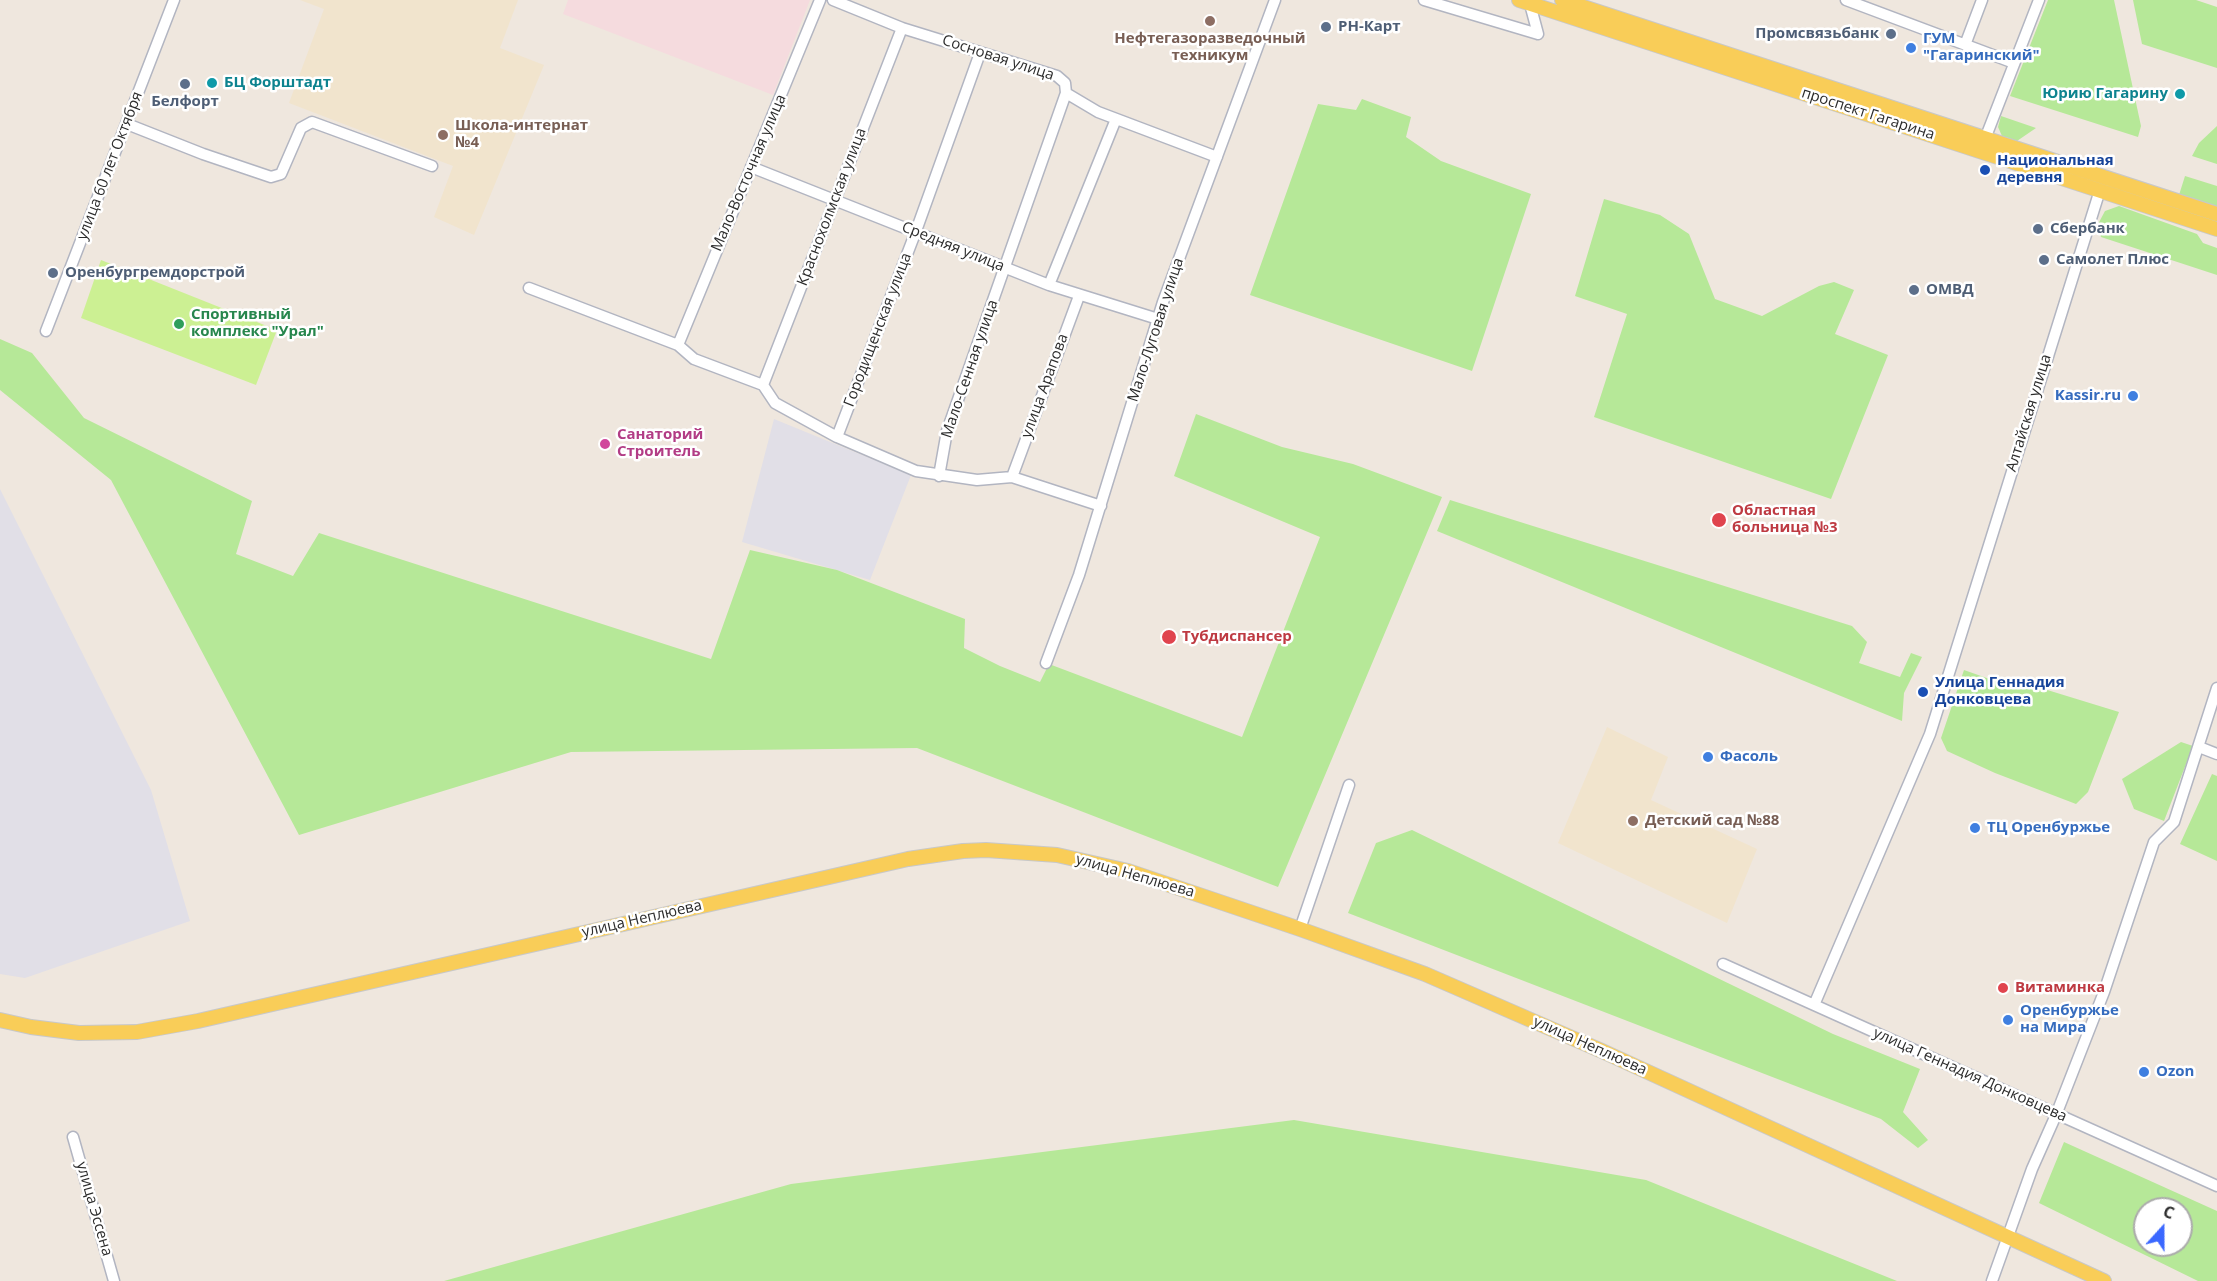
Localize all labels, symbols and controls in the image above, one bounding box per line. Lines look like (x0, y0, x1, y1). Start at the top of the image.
marker: Нефтегазоразведочный техникум (1203, 14, 1217, 28)
place label: РН-Карт (1338, 18, 1401, 36)
marker: РН-Карт (1319, 20, 1333, 34)
place label: Промсвязьбанк (1755, 25, 1879, 43)
marker: Промсвязьбанк (1884, 27, 1898, 41)
place label: Нефтегазоразведочный техникум (1114, 30, 1306, 65)
place label: ГУМ "Гагаринский" (1923, 30, 2040, 65)
street label: Сосновая улица (940, 31, 1056, 85)
marker: ГУМ "Гагаринский" (1904, 41, 1918, 55)
place label: БЦ Форштадт (224, 74, 331, 92)
marker: БЦ Форштадт (205, 76, 219, 90)
marker: Белфорт (178, 77, 192, 91)
street label: проспект Гагарина (1799, 84, 1937, 144)
place label: Юрию Гагарину (2042, 85, 2168, 103)
marker: Юрию Гагарину (2173, 87, 2187, 101)
street label: улица 60 лет Октября (73, 89, 147, 243)
street label: Мало-Восточная улица (708, 92, 790, 254)
place label: Белфорт (151, 93, 219, 111)
place label: Школа-интернат №4 (455, 117, 588, 152)
street label: Краснохолмская улица (794, 126, 870, 288)
marker: Школа-интернат №4 (436, 128, 450, 142)
place label: Национальная деревня (1997, 152, 2114, 187)
marker: Национальная деревня (1978, 163, 1992, 177)
street label: Средняя улица (899, 218, 1007, 276)
place label: Сбербанк (2050, 220, 2125, 238)
marker: Сбербанк (2031, 222, 2045, 236)
street label: Городищенская улица (840, 251, 916, 409)
place label: Самолет Плюс (2056, 251, 2169, 269)
marker: Самолет Плюс (2037, 253, 2051, 267)
street label: Мало-Луговая улица (1124, 256, 1188, 404)
place label: Оренбургремдорстрой (65, 264, 245, 282)
marker: Оренбургремдорстрой (46, 266, 60, 280)
place label: ОМВД (1926, 281, 1974, 299)
marker: ОМВД (1907, 283, 1921, 297)
street label: Мало-Сенная улица (938, 298, 1002, 440)
place label: Спортивный комплекс "Урал" (191, 306, 324, 341)
marker: Спортивный комплекс "Урал" (172, 317, 186, 331)
street label: улица Арапова (1018, 331, 1072, 441)
street label: Алтайская улица (2003, 352, 2055, 474)
place label: Kassir.ru (2055, 387, 2121, 405)
marker: Kassir.ru (2126, 389, 2140, 403)
place label: Санаторий Строитель (617, 426, 703, 461)
marker: Санаторий Строитель (598, 437, 612, 451)
place label: Областная больница №3 (1732, 502, 1838, 537)
marker: Областная больница №3 (1710, 511, 1728, 529)
marker: Тубдиспансер (1160, 628, 1178, 646)
place label: Тубдиспансер (1182, 628, 1292, 646)
place label: Улица Геннадия Донковцева (1935, 674, 2065, 709)
marker: Улица Геннадия Донковцева (1916, 685, 1930, 699)
place label: Фасоль (1720, 748, 1778, 766)
marker: Фасоль (1701, 750, 1715, 764)
place label: Детский сад №88 (1645, 812, 1779, 830)
marker: Детский сад №88 (1626, 814, 1640, 828)
place label: ТЦ Оренбуржье (1987, 819, 2110, 837)
marker: ТЦ Оренбуржье (1968, 821, 1982, 835)
street label: улица Неплюева (1074, 850, 1196, 902)
street label: улица Неплюева (580, 896, 704, 942)
place label: Витаминка (2015, 979, 2105, 997)
marker: Витаминка (1996, 981, 2010, 995)
place label: Оренбуржье на Мира (2020, 1002, 2119, 1037)
street label: улица Неплюева (1530, 1013, 1650, 1079)
marker: Оренбуржье на Мира (2001, 1013, 2015, 1027)
street label: улица Геннадия Донковцева (1870, 1024, 2070, 1126)
place label: Ozon (2156, 1063, 2194, 1081)
marker: Ozon (2137, 1065, 2151, 1079)
street label: улица Эссена (72, 1160, 116, 1258)
north arrow (2133, 1197, 2193, 1257)
text: С (2160, 1200, 2177, 1224)

